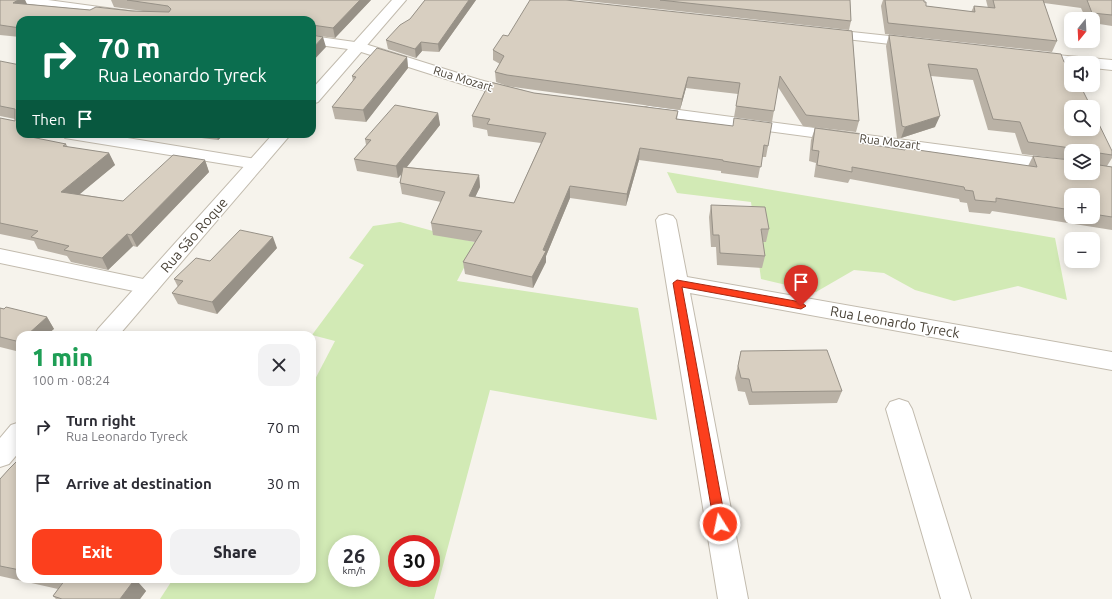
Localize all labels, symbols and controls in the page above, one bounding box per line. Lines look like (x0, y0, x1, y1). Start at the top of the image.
north arrow (1064, 12, 1100, 48)
map controls (1064, 12, 1100, 268)
icon: right (32, 32, 84, 84)
text: 70 m (98, 32, 160, 63)
button: sound (1064, 56, 1100, 92)
street label: Rua Mozart (432, 63, 495, 94)
text: Rua Leonardo Tyreck (98, 65, 267, 85)
button: search (1064, 100, 1100, 136)
icon: arrive (74, 108, 96, 130)
text: Then (32, 111, 66, 128)
street label: Rua Mozart (859, 131, 922, 152)
button: layers (1064, 144, 1100, 180)
button: + (1064, 188, 1100, 224)
street label: Rua São Roque (157, 194, 231, 276)
button: − (1064, 232, 1100, 268)
pin (784, 265, 818, 306)
icon: arrive (790, 271, 812, 293)
street label: Rua Leonardo Tyreck (829, 303, 961, 341)
text: 1 min (32, 344, 93, 371)
button: close (258, 344, 300, 386)
text: 100 m · 08:24 (32, 373, 110, 387)
text: Turn right (66, 412, 136, 429)
icon: right (32, 416, 54, 438)
text: 70 m (267, 419, 300, 436)
text: Rua Leonardo Tyreck (66, 429, 188, 443)
icon: arrive (32, 472, 54, 494)
text: Arrive at destination (66, 475, 212, 492)
text: 30 m (267, 475, 300, 492)
position arrow (699, 503, 741, 545)
button: Exit (32, 529, 162, 575)
button: Share (170, 529, 300, 575)
speed limit sign: 30 (388, 535, 440, 587)
text: 26 (343, 544, 365, 567)
text: km/h (342, 565, 366, 576)

